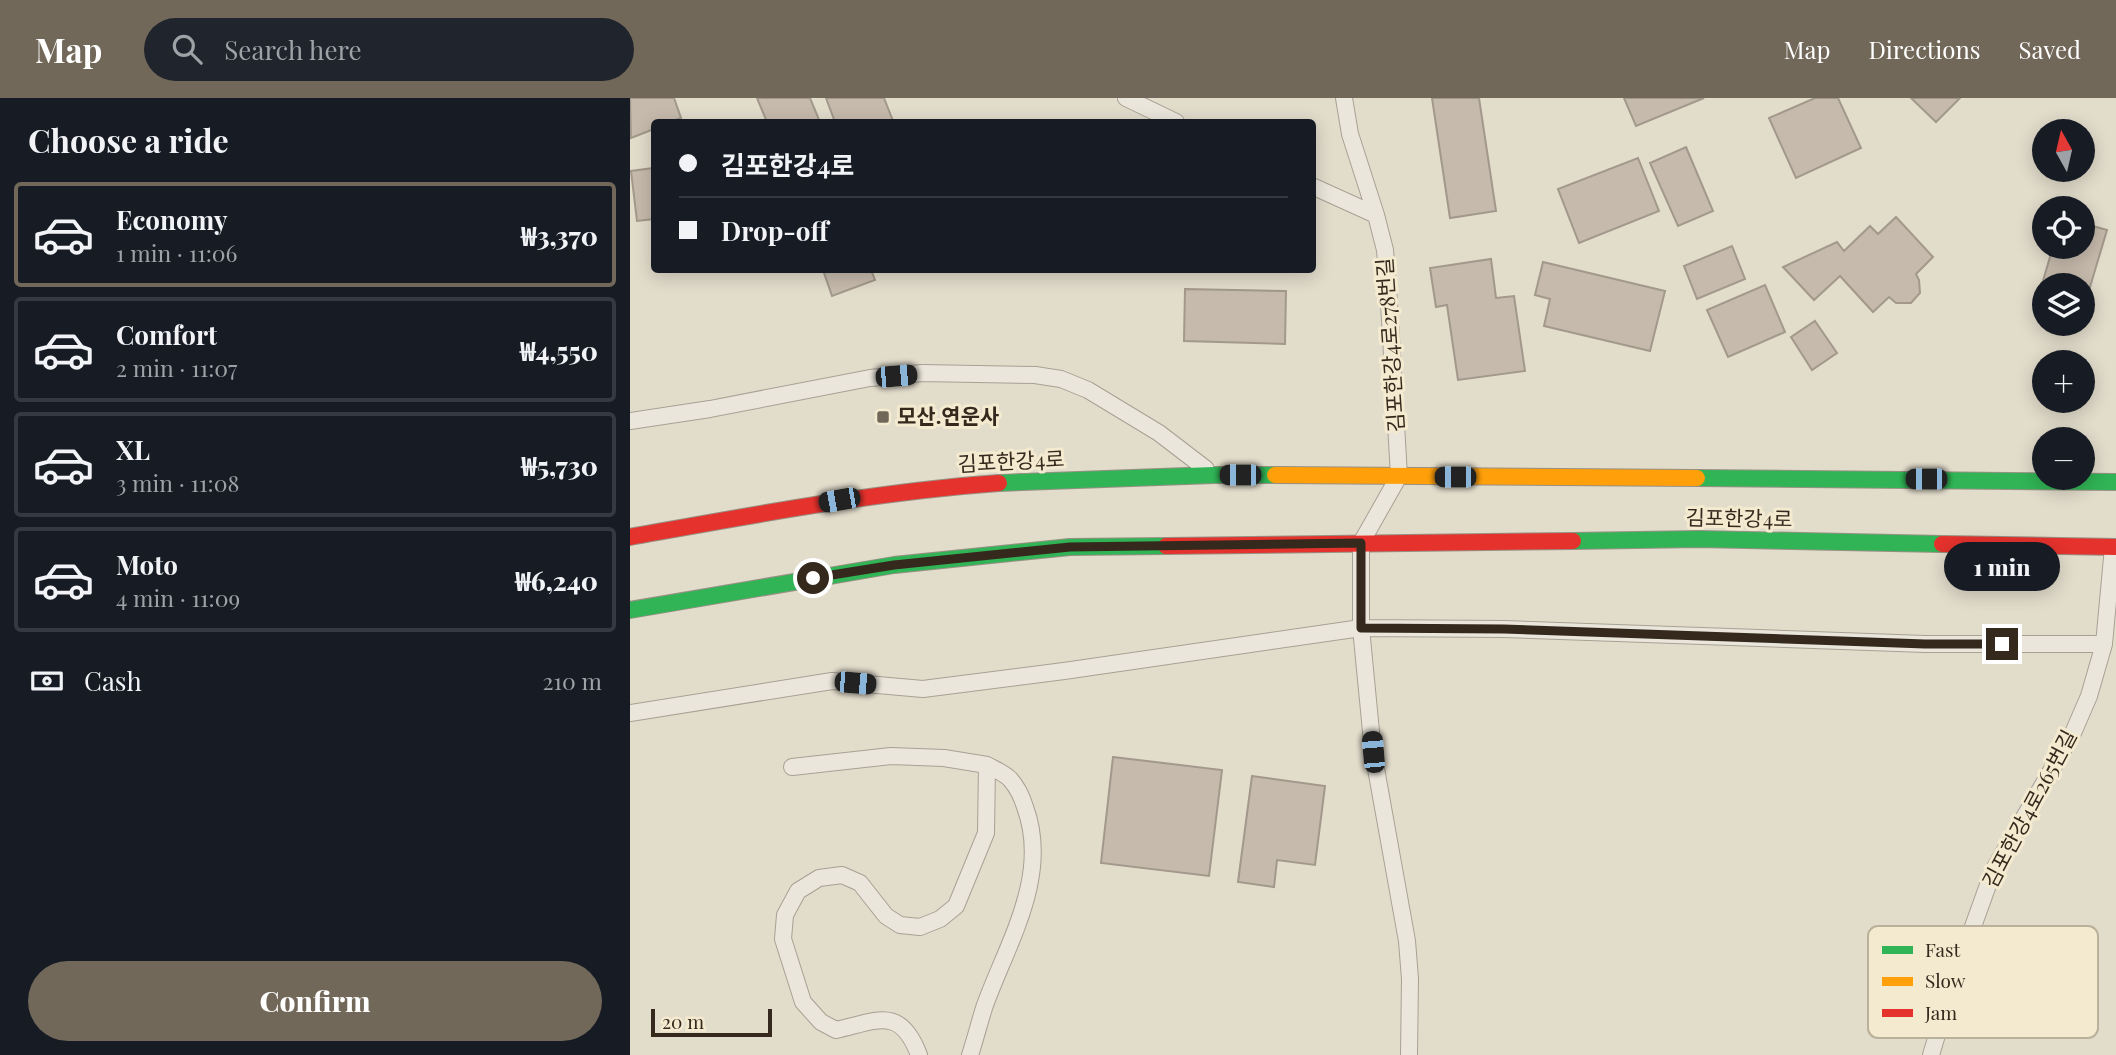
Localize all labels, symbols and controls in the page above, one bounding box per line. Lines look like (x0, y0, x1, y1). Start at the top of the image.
search box (144, 18, 634, 81)
text: Map (35, 27, 102, 71)
icon: search (168, 30, 206, 68)
text: Search here (224, 32, 362, 67)
text: Map (1784, 33, 1830, 65)
text: Directions (1868, 33, 1981, 65)
text: Saved (2019, 33, 2081, 65)
text: Choose a ride (28, 118, 229, 161)
north arrow (2032, 119, 2095, 182)
map controls (2032, 119, 2095, 490)
text: 김포한강4로 (721, 147, 854, 182)
button: locate (2032, 196, 2095, 259)
text: Economy (116, 202, 227, 237)
icon: car (32, 203, 95, 266)
text: Drop-off (721, 213, 828, 248)
text: ₩3,370 (521, 218, 598, 253)
text: 1 min · 11:06 (116, 237, 238, 268)
street label: 김포한강4로278번길 (1369, 257, 1409, 433)
button: layers (2032, 273, 2095, 336)
text: Comfort (116, 317, 217, 352)
icon: car (32, 318, 95, 381)
text: ₩4,550 (520, 333, 598, 368)
button: + (2032, 350, 2095, 413)
text: 2 min · 11:07 (116, 352, 237, 383)
car (875, 364, 918, 388)
place label: 모산.연운사 (897, 401, 999, 429)
marker: 모산.연운사 (875, 409, 891, 425)
button: − (2032, 427, 2095, 490)
text: XL (116, 432, 150, 467)
icon: car (32, 433, 95, 496)
street label: 김포한강4로 (957, 443, 1065, 477)
text: ₩5,730 (521, 448, 598, 483)
car (1220, 465, 1262, 486)
text: 3 min · 11:08 (116, 467, 239, 498)
car (1435, 467, 1477, 488)
car (1906, 469, 1948, 490)
car (817, 486, 862, 514)
street label: 김포한강4로 (1685, 502, 1793, 532)
callout: 1 min (1944, 542, 2060, 592)
text: Moto (116, 547, 178, 582)
icon: car (32, 548, 95, 611)
text: 1 min (1974, 551, 2030, 582)
route start (797, 562, 829, 594)
text: ₩6,240 (515, 563, 598, 598)
text: 4 min · 11:09 (116, 582, 240, 613)
route end (1986, 628, 2018, 660)
icon: cash (28, 662, 66, 700)
text: Cash (84, 663, 142, 698)
text: 210 m (543, 665, 602, 696)
car (834, 671, 877, 695)
street label: 김포한강4로265번길 (1975, 724, 2082, 892)
car (1361, 730, 1386, 774)
legend (1868, 926, 2098, 1038)
text: Fast (1925, 936, 1961, 962)
button: Confirm (28, 961, 602, 1041)
text: Slow (1925, 967, 1966, 993)
text: Jam (1924, 999, 1957, 1025)
scale bar (651, 1006, 772, 1038)
text: 20 m (662, 1008, 704, 1034)

